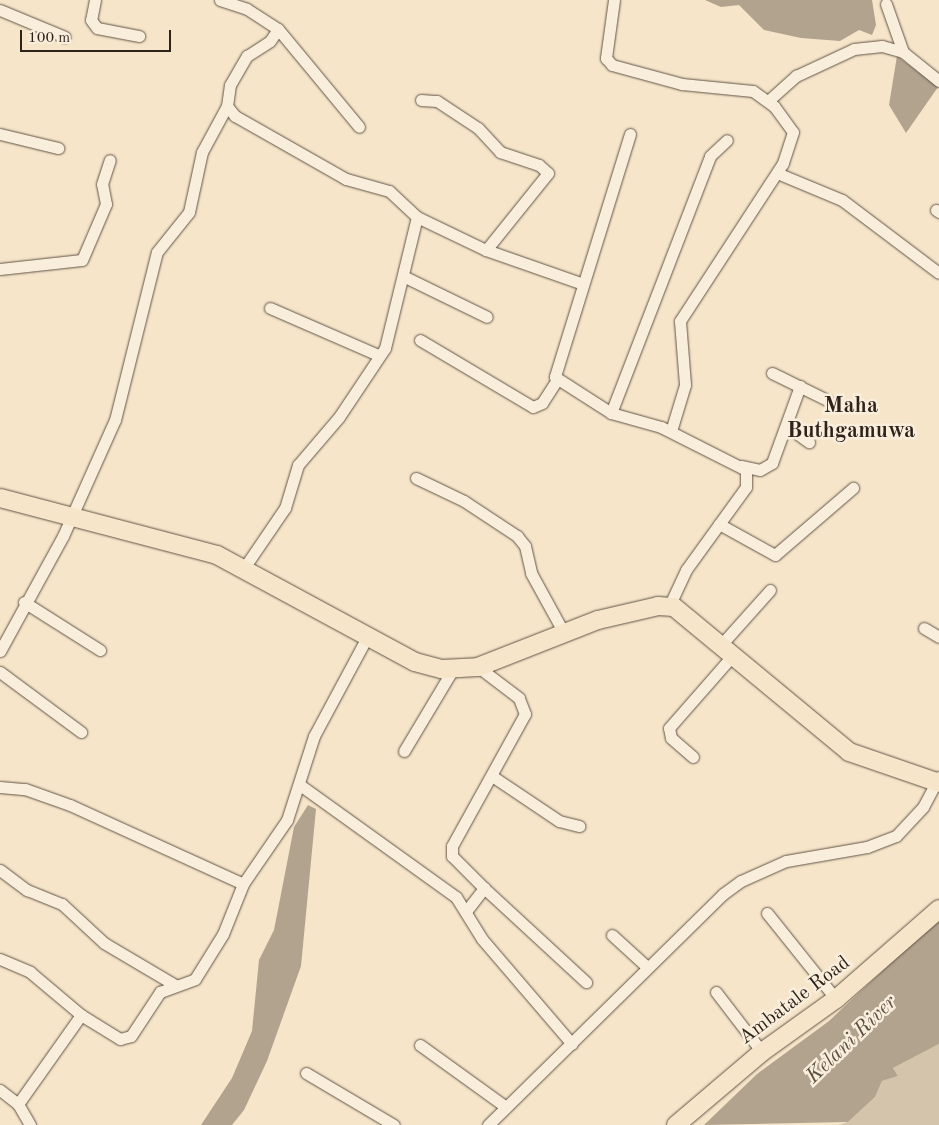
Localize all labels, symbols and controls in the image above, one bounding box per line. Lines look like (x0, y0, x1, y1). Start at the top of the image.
scale bar (22, 20, 174, 52)
text: 100 m (28, 31, 70, 46)
district label: Maha Buthgamuwa (787, 393, 915, 444)
street label: Ambatale Road (735, 951, 855, 1051)
water label: Kelani River (801, 990, 903, 1090)

